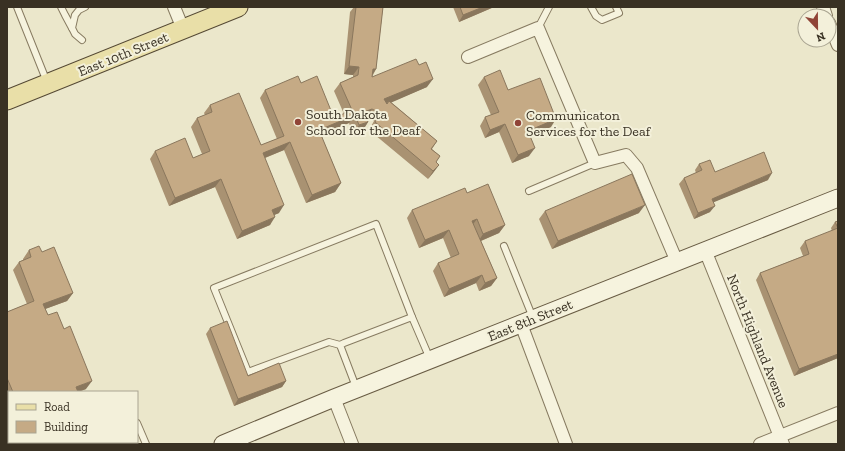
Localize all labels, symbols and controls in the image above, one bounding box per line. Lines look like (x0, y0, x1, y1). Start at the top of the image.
north arrow (797, 8, 837, 48)
street label: East 10th Street (76, 28, 172, 80)
text: N (814, 29, 827, 45)
place label: South Dakota School for the Deaf (306, 106, 421, 139)
place label: Communicaton Services for the Deaf (526, 107, 652, 140)
marker: South Dakota School for the Deaf (293, 117, 303, 127)
marker: Communicaton Services for the Deaf (513, 118, 523, 128)
street label: North Highland Avenue (723, 272, 792, 411)
street label: East 8th Street (485, 295, 576, 345)
legend (8, 391, 138, 443)
text: Road (44, 400, 70, 414)
text: Building (44, 420, 88, 434)

